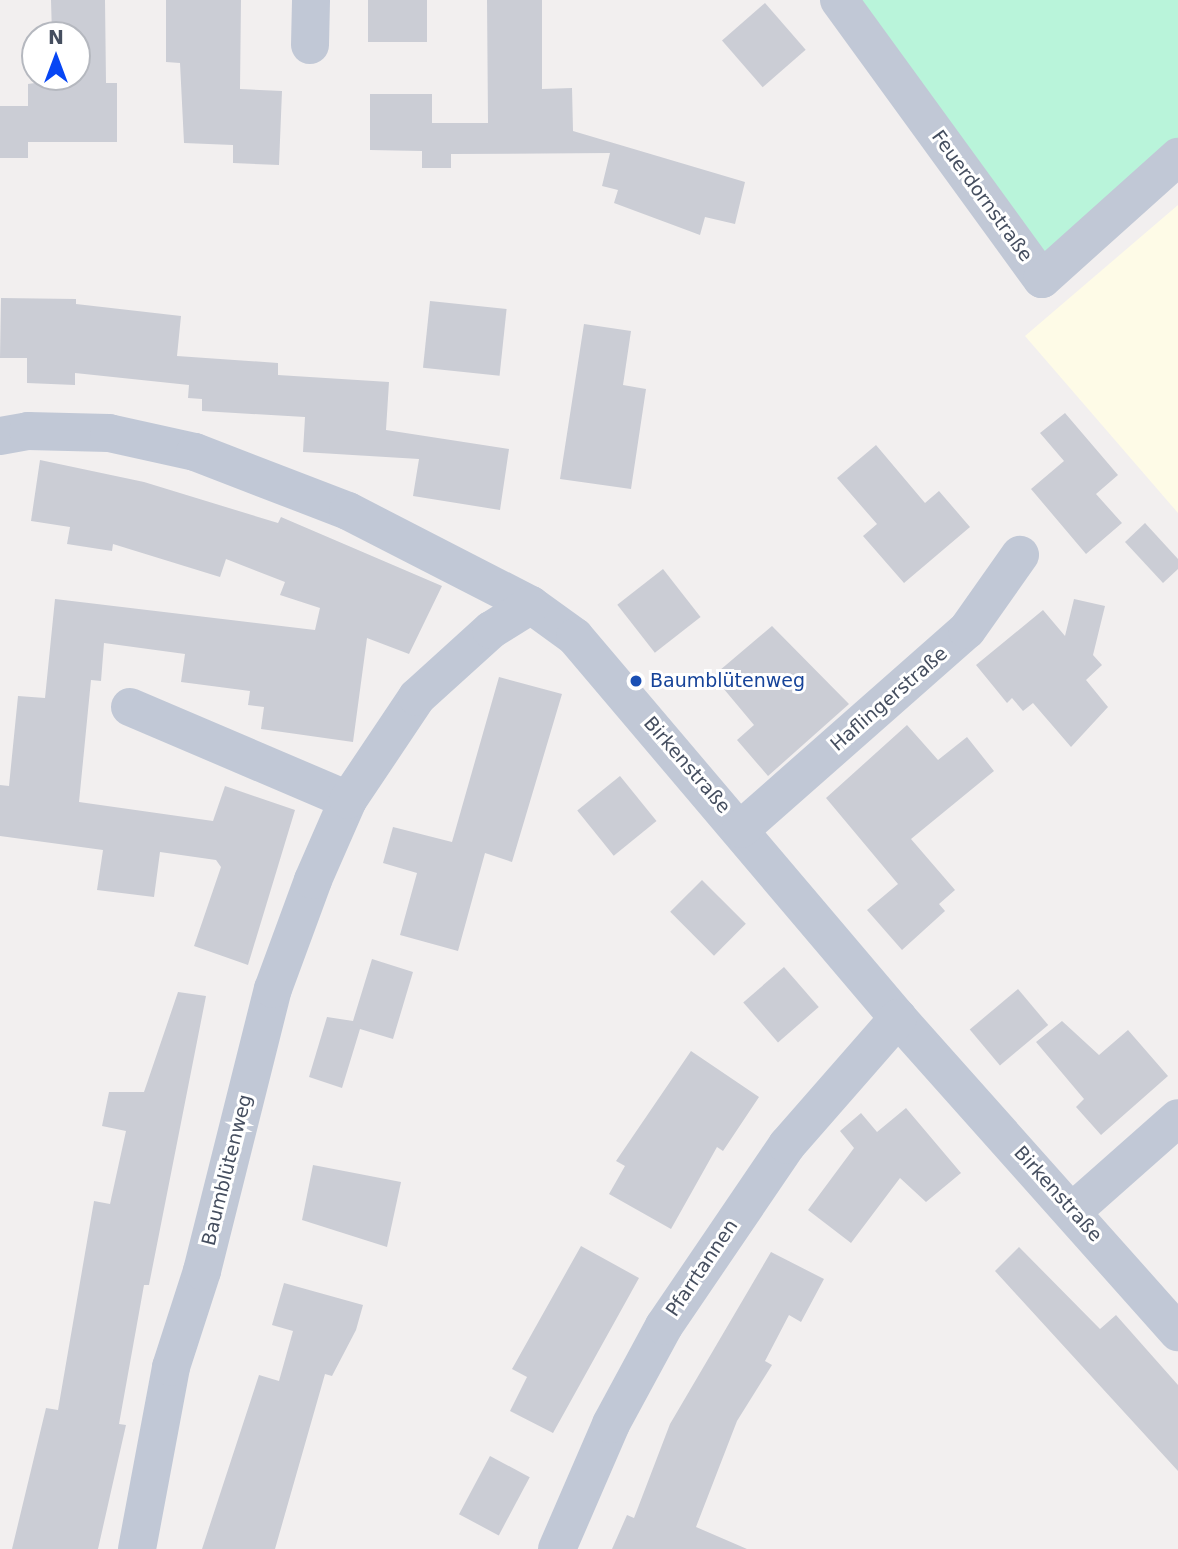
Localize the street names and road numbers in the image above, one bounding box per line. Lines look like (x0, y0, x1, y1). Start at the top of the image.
street label: Feuerdornstraße (927, 126, 1037, 266)
street label: Haflingerstraße (826, 642, 952, 756)
street label: Birkenstraße (639, 712, 735, 818)
street label: Baumblütenweg (197, 1092, 257, 1248)
street label: Birkenstraße (1009, 1142, 1107, 1246)
street label: Pfarrtannen (661, 1215, 743, 1321)

